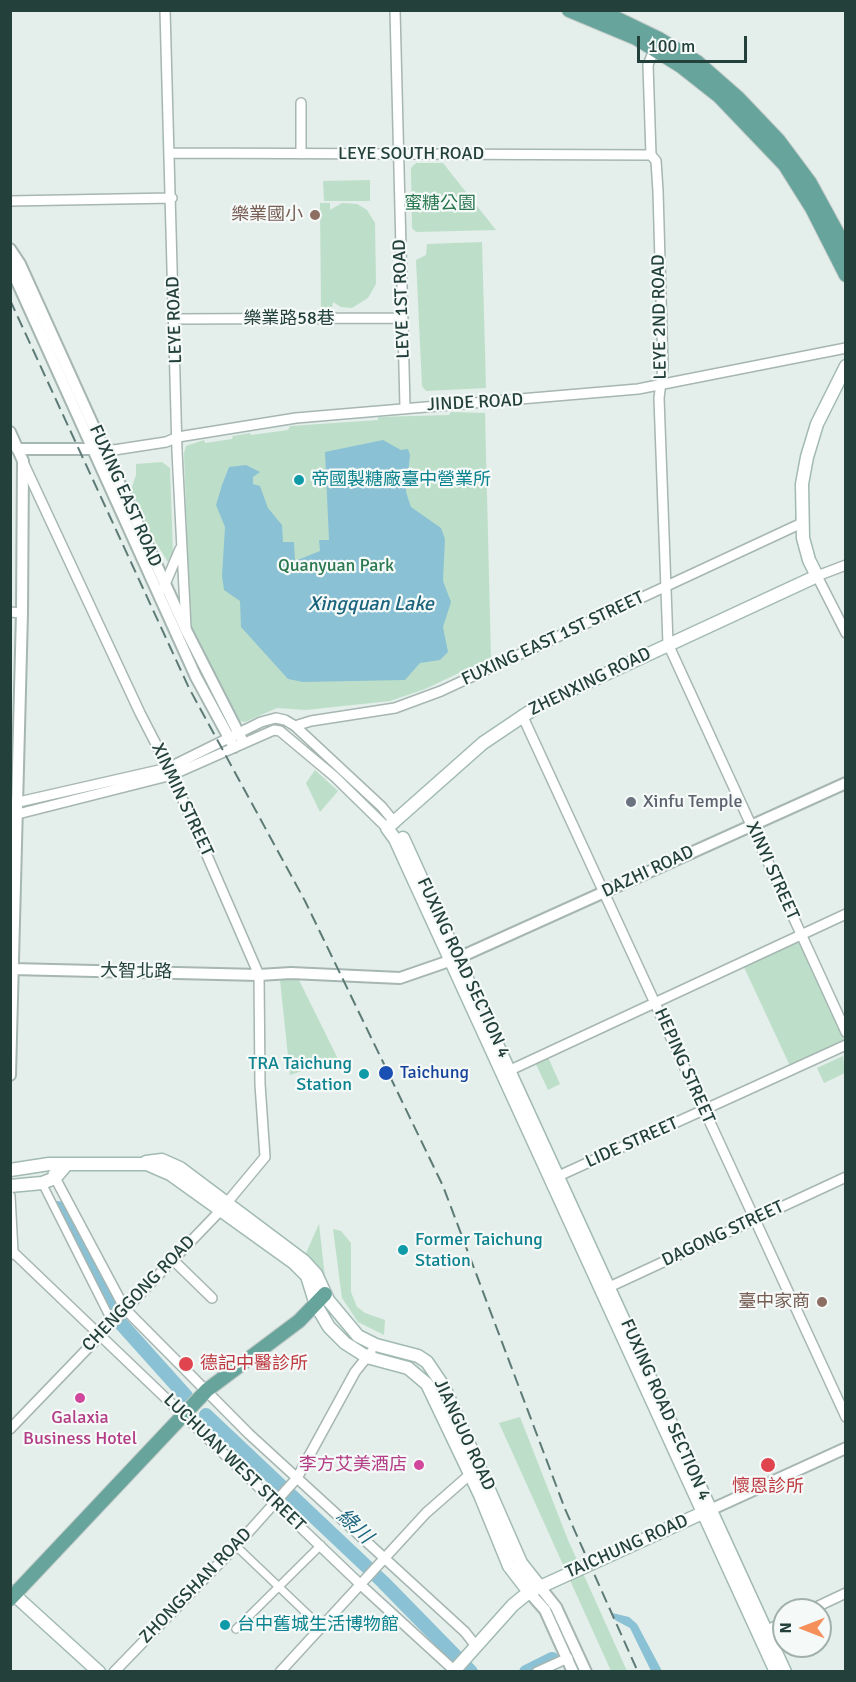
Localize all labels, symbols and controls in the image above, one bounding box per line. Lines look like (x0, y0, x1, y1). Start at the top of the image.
scale bar (640, 24, 750, 62)
text: 100 m (648, 35, 695, 57)
street label: LEYE SOUTH ROAD (338, 143, 484, 165)
park label: 蜜糖公園 (404, 193, 476, 215)
place label: 樂業國小 (231, 204, 303, 226)
marker: 樂業國小 (308, 208, 322, 222)
street label: LEYE 1ST ROAD (389, 239, 415, 359)
street label: LEYE 2ND ROAD (648, 254, 672, 380)
street label: LEYE ROAD (163, 276, 187, 364)
street label: 樂業路58巷 (243, 308, 335, 330)
street label: JINDE ROAD (426, 390, 524, 416)
street label: FUXING EAST ROAD (84, 422, 166, 570)
place label: 帝國製糖廠臺中營業所 (311, 469, 491, 491)
marker: 帝國製糖廠臺中營業所 (292, 473, 306, 487)
park label: Quanyuan Park (278, 555, 394, 577)
street label: FUXING EAST 1ST STREET (458, 587, 648, 691)
water label: Xingquan Lake (308, 593, 434, 617)
street label: ZHENXING ROAD (525, 643, 655, 721)
street label: XINMIN STREET (146, 740, 218, 860)
place label: Xinfu Temple (643, 791, 742, 813)
marker: Xinfu Temple (624, 795, 638, 809)
street label: XINYI STREET (741, 819, 803, 923)
street label: DAZHI ROAD (599, 841, 697, 903)
street label: FUXING ROAD SECTION 4 (412, 874, 514, 1062)
street label: 大智北路 (100, 961, 172, 983)
street label: HEPING STREET (649, 1005, 719, 1127)
place label: TRA Taichung Station (248, 1053, 352, 1096)
place label: Taichung (400, 1062, 469, 1084)
marker: Taichung (377, 1064, 395, 1082)
marker: TRA Taichung Station (357, 1067, 371, 1081)
street label: LIDE STREET (583, 1113, 681, 1173)
street label: DAGONG STREET (659, 1196, 787, 1272)
place label: Former Taichung Station (415, 1229, 543, 1272)
street label: CHENGGONG ROAD (78, 1231, 200, 1357)
marker: Former Taichung Station (396, 1243, 410, 1257)
place label: 臺中家商 (738, 1291, 810, 1313)
marker: 臺中家商 (815, 1295, 829, 1309)
street label: FUXING ROAD SECTION 4 (615, 1316, 715, 1504)
place label: 德記中醫診所 (200, 1353, 308, 1375)
marker: 德記中醫診所 (177, 1355, 195, 1373)
street label: JIANGUO ROAD (429, 1376, 499, 1494)
street label: LUCHUAN WEST STREET (159, 1390, 309, 1536)
marker: Galaxia Business Hotel (73, 1391, 87, 1405)
place label: Galaxia Business Hotel (23, 1407, 137, 1450)
place label: 李方艾美酒店 (299, 1454, 407, 1476)
marker: 懷恩診所 (759, 1456, 777, 1474)
marker: 李方艾美酒店 (412, 1458, 426, 1472)
place label: 懷恩診所 (732, 1476, 804, 1498)
water label: 綠川 (331, 1505, 377, 1549)
street label: TAICHUNG ROAD (562, 1510, 692, 1584)
street label: ZHONGSHAN ROAD (135, 1524, 257, 1648)
north arrow (772, 1598, 832, 1658)
place label: 台中舊城生活博物館 (237, 1614, 399, 1636)
marker: 台中舊城生活博物館 (218, 1618, 232, 1632)
text: N (776, 1622, 796, 1634)

